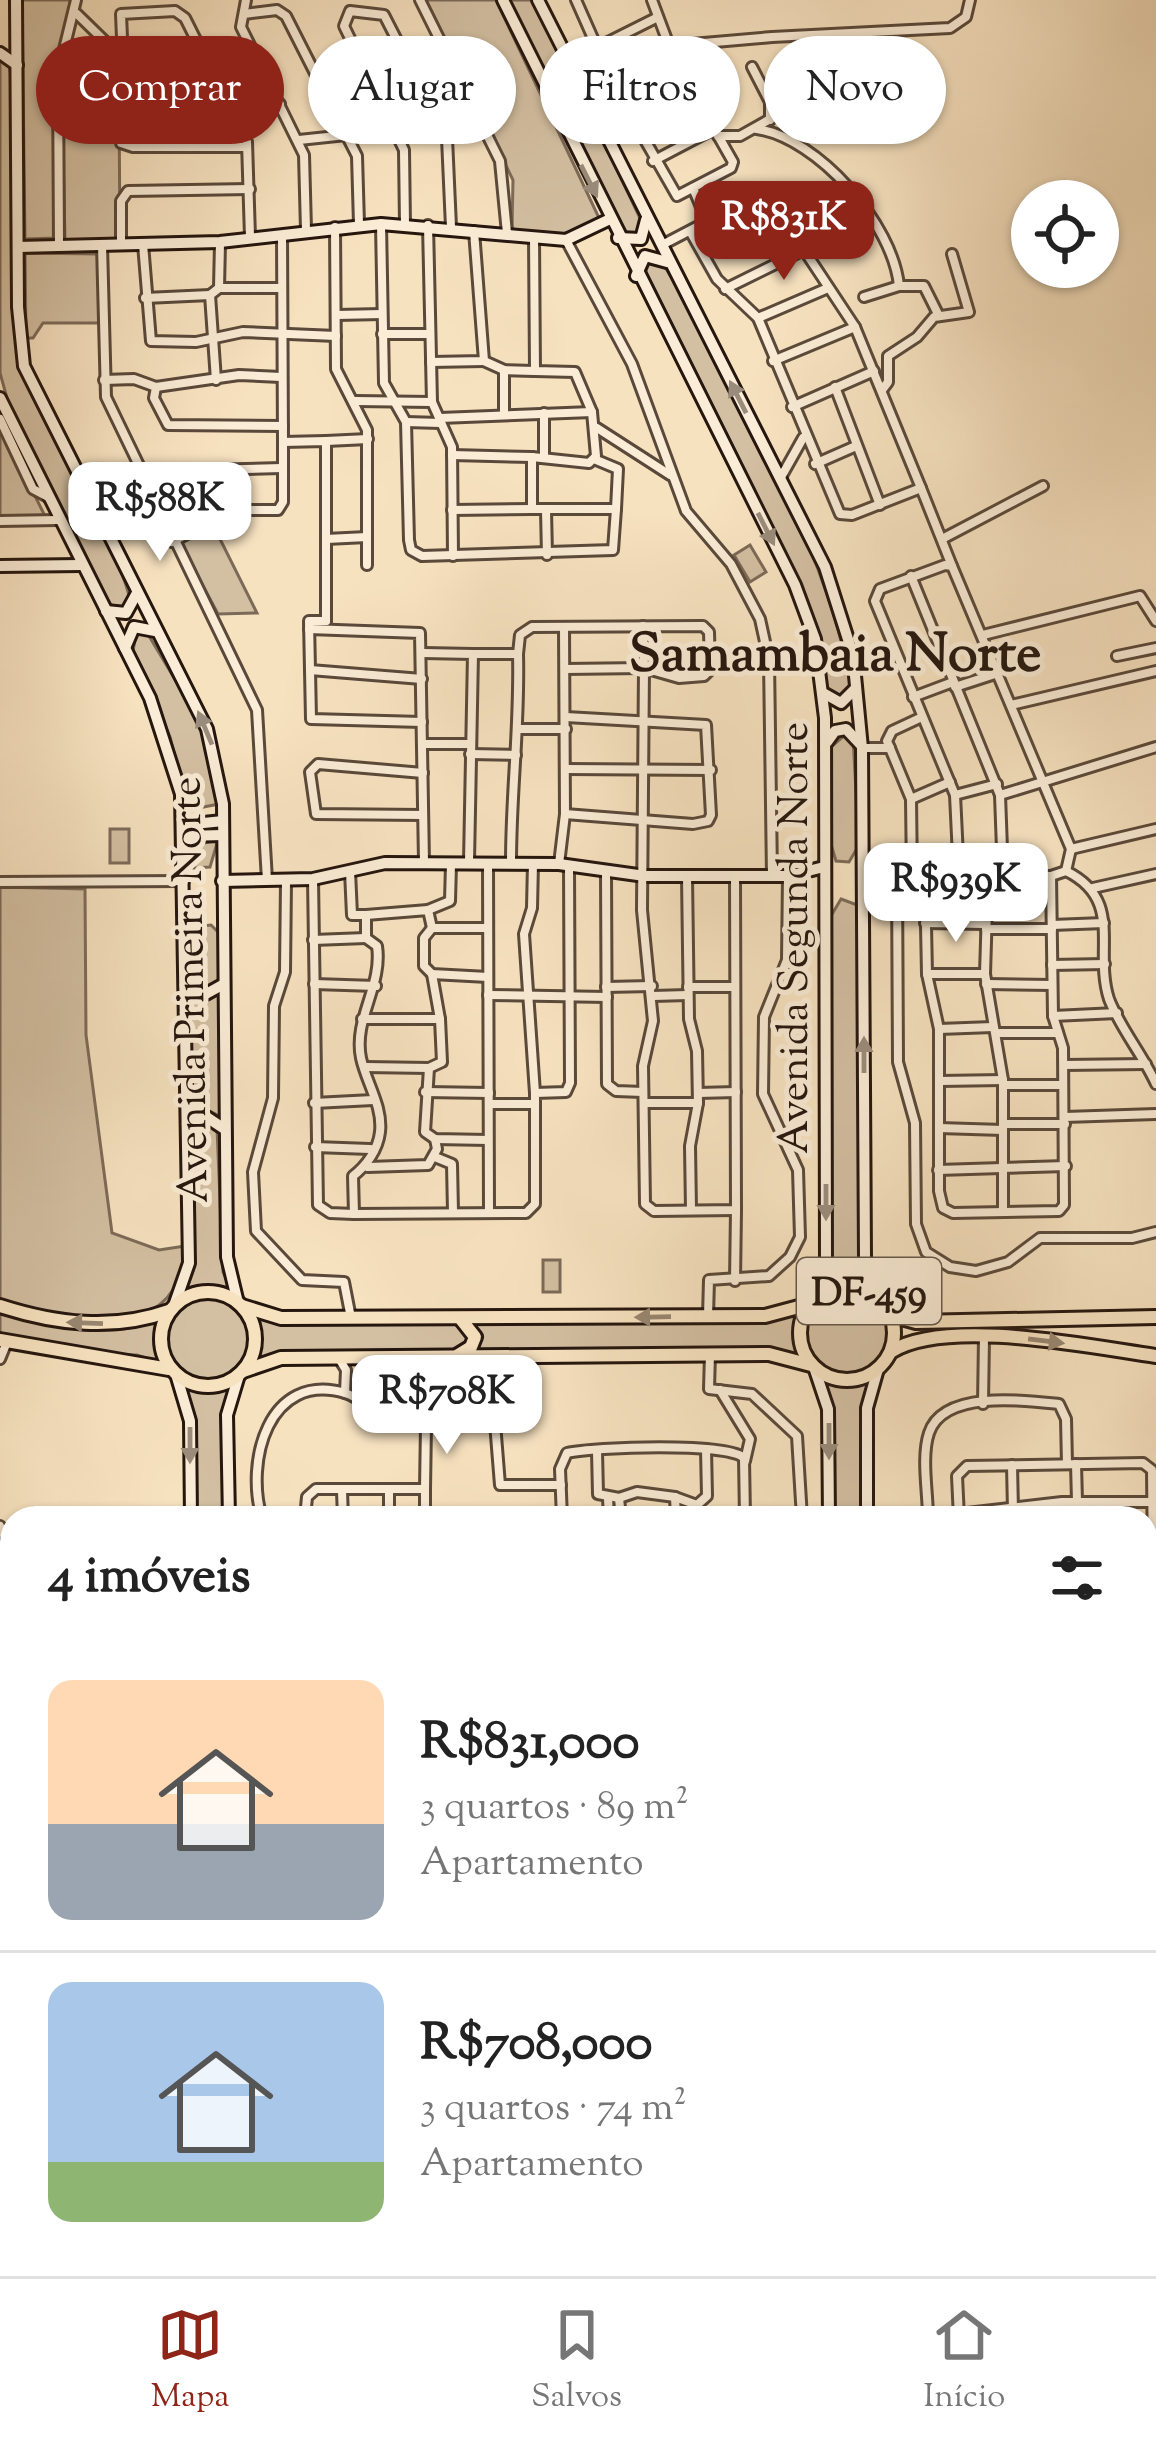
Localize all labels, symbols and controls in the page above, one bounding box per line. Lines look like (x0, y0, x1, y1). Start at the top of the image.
chip: Comprar (36, 36, 284, 144)
chip: Alugar (308, 36, 516, 144)
chip: Filtros (540, 36, 740, 144)
chip: Novo (764, 36, 946, 144)
one-way arrow (579, 164, 599, 199)
map controls (1011, 180, 1119, 288)
button: locate (1011, 180, 1119, 288)
pin: R$831K (686, 181, 882, 283)
text: R$831K (721, 192, 847, 248)
one-way arrow (728, 379, 748, 414)
pin: R$588K (62, 462, 258, 564)
text: R$588K (95, 473, 225, 529)
one-way arrow (756, 511, 776, 546)
district label: Samambaia Norte (629, 618, 1041, 696)
one-way arrow (195, 710, 214, 746)
street label: Avenida Segunda Norte (767, 722, 827, 1154)
street label: Avenida Primeira Norte (159, 776, 227, 1204)
pin: R$939K (858, 843, 1054, 945)
text: R$939K (891, 854, 1021, 910)
one-way arrow (854, 1035, 873, 1073)
one-way arrow (816, 1184, 836, 1222)
road number: DF-459 (797, 1258, 941, 1324)
one-way arrow (633, 1308, 671, 1327)
one-way arrow (65, 1313, 103, 1332)
one-way arrow (1028, 1332, 1065, 1351)
pin: R$708K (349, 1355, 545, 1457)
text: R$708K (379, 1366, 515, 1422)
one-way arrow (819, 1423, 839, 1461)
one-way arrow (180, 1427, 200, 1465)
text: 4 imóveis (48, 1542, 251, 1615)
icon: filters (1044, 1545, 1110, 1611)
text: R$831,000 (420, 1708, 639, 1781)
icon: home (144, 1728, 288, 1872)
text: 3 quartos · 89 m² (420, 1781, 689, 1837)
text: Apartamento (420, 1837, 644, 1893)
text: R$708,000 (420, 2009, 653, 2082)
icon: home (144, 2030, 288, 2174)
text: 3 quartos · 74 m² (420, 2082, 687, 2138)
text: Apartamento (420, 2138, 644, 2194)
tab: Mapa (151, 2302, 229, 2422)
tab: Salvos (531, 2302, 622, 2422)
tab: Início (924, 2302, 1005, 2422)

